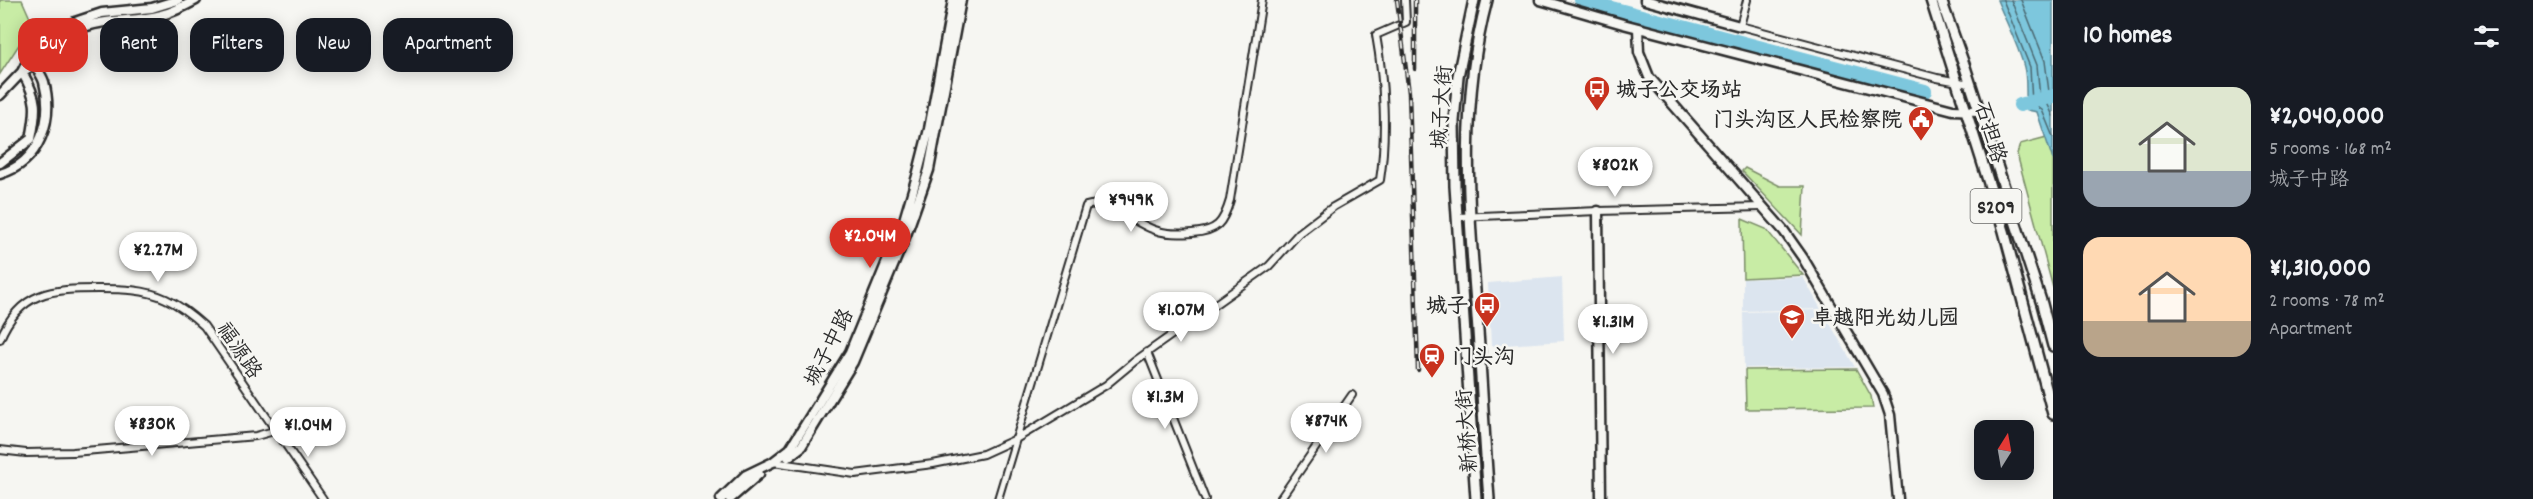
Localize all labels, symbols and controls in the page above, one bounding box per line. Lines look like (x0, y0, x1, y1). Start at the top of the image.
chip: Buy (18, 18, 88, 72)
chip: Rent (100, 18, 178, 72)
chip: Filters (190, 18, 284, 72)
chip: New (296, 18, 371, 72)
chip: Apartment (383, 18, 513, 72)
text: 10 homes (2083, 18, 2173, 55)
icon: filters (2470, 20, 2503, 53)
street label: 城子大街 (1426, 64, 1462, 150)
bus stop icon: 城子公交场站 (1582, 74, 1612, 112)
place label: 城子公交场站 (1616, 77, 1742, 107)
street label: 石担路 (1965, 98, 2012, 167)
text: ¥2,040,000 (2269, 99, 2384, 136)
public building icon: 门头沟区人民检察院 (1906, 104, 1936, 142)
place label: 门头沟区人民检察院 (1713, 107, 1902, 137)
icon: home (2131, 111, 2203, 183)
text: 5 rooms · 168 m² (2269, 136, 2392, 164)
pin: ¥802K (1573, 147, 1657, 198)
text: ¥802K (1592, 152, 1638, 180)
text: 城子中路 (2269, 167, 2349, 195)
pin: ¥949K (1089, 182, 1173, 233)
text: ¥949K (1108, 187, 1154, 215)
road number: S209 (1970, 189, 2022, 223)
pin: ¥2.04M (821, 218, 919, 269)
text: ¥2.04M (844, 223, 896, 251)
pin: ¥2.27M (109, 232, 207, 283)
text: ¥2.27M (133, 237, 183, 265)
text: ¥1,310,000 (2269, 251, 2371, 288)
icon: home (2131, 261, 2203, 333)
text: 2 rooms · 78 m² (2269, 288, 2385, 316)
bus stop icon: 城子 (1472, 290, 1502, 328)
pin: ¥1.07M (1132, 292, 1230, 343)
place label: 城子 (1426, 293, 1468, 323)
text: ¥1.07M (1157, 297, 1205, 325)
school or university icon: 卓越阳光幼儿园 (1777, 302, 1807, 340)
street label: 城子中路 (798, 304, 863, 393)
pin: ¥1.31M (1564, 304, 1662, 355)
place label: 卓越阳光幼儿园 (1812, 305, 1959, 335)
text: ¥1.31M (1592, 309, 1634, 337)
text: Apartment (2269, 316, 2352, 344)
street label: 福源路 (207, 317, 268, 386)
station icon: 门头沟 (1417, 341, 1447, 379)
place label: 门头沟 (1452, 344, 1515, 374)
pin: ¥1.3M (1123, 379, 1207, 430)
text: ¥1.3M (1146, 384, 1184, 412)
street label: 新桥大街 (1451, 388, 1487, 474)
pin: ¥874K (1284, 403, 1368, 454)
pin: ¥830K (110, 406, 194, 457)
pin: ¥1.04M (259, 407, 357, 458)
text: ¥874K (1305, 408, 1347, 436)
text: ¥830K (129, 411, 175, 439)
text: ¥1.04M (284, 412, 332, 440)
north arrow (1974, 420, 2034, 480)
map controls (1974, 420, 2034, 480)

